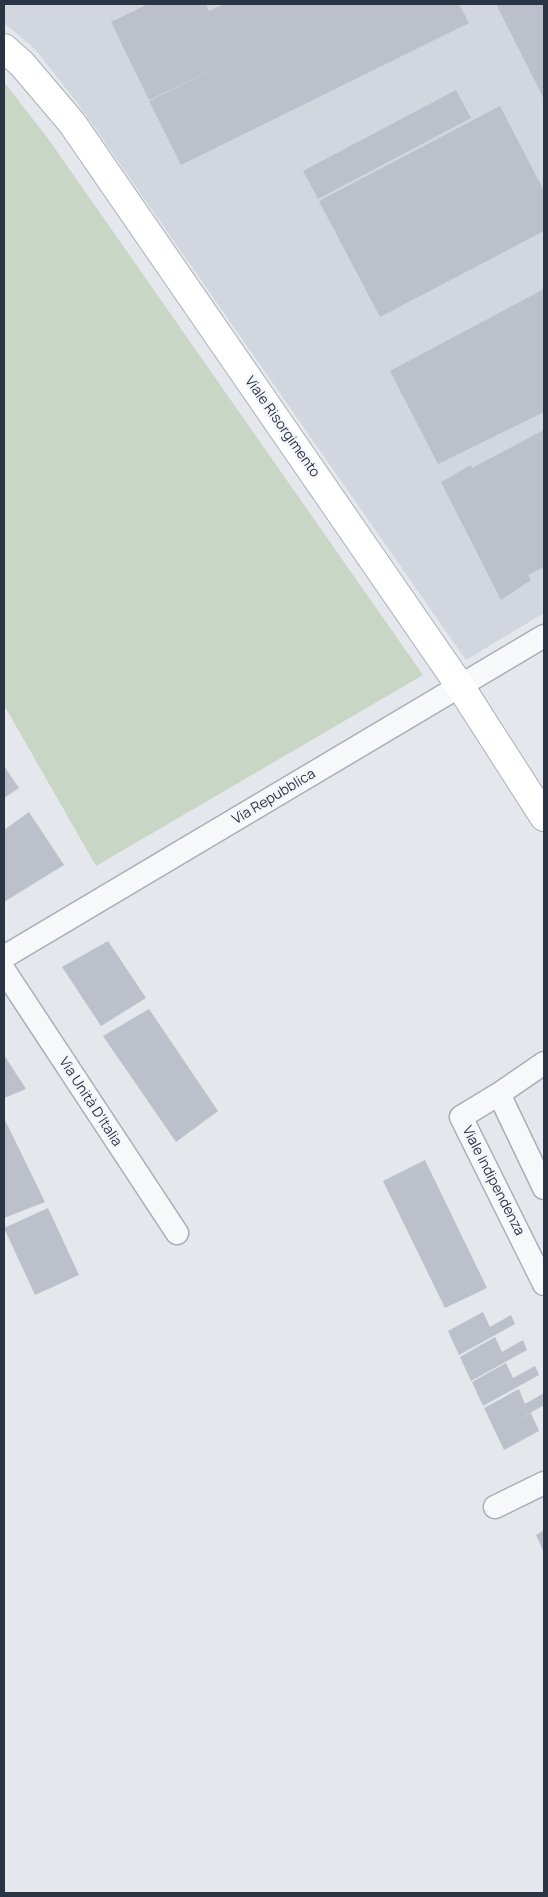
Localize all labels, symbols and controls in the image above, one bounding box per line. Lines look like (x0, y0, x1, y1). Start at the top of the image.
street label: Viale Risorgimento (241, 373, 323, 481)
street label: Via Repubblica (229, 766, 319, 828)
street label: Via Unità D'Italia (55, 1054, 125, 1150)
street label: Viale Indipendenza (458, 1124, 528, 1238)

